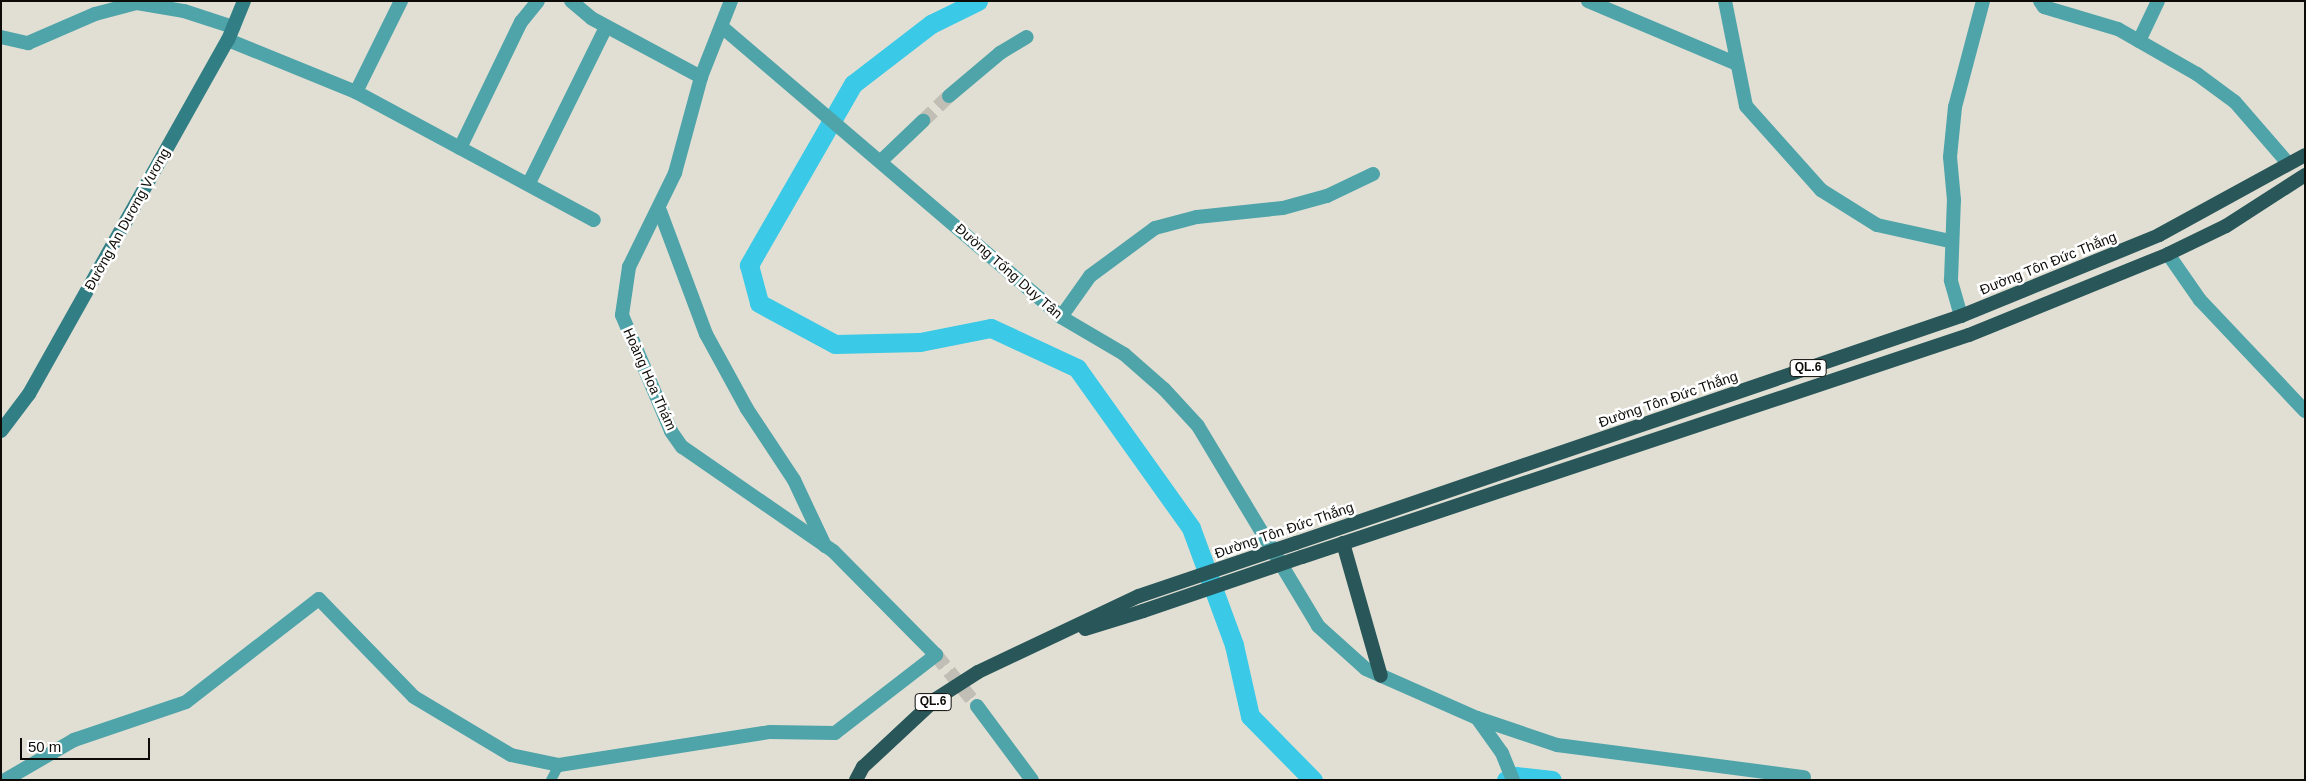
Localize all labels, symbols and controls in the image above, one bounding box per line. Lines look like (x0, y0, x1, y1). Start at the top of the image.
street label: Đường An Dương Vương (81, 145, 173, 293)
street label: Đường Tống Duy Tân (952, 220, 1066, 322)
street label: Đường Tôn Đức Thắng (1977, 228, 2119, 298)
street label: Hoàng Hoa Thám (620, 325, 680, 433)
road number: QL.6 (1789, 358, 1827, 378)
street label: Đường Tôn Đức Thắng (1596, 367, 1740, 431)
street label: Đường Tôn Đức Thắng (1212, 498, 1356, 562)
road number: QL.6 (914, 692, 952, 712)
scale bar (22, 728, 152, 760)
text: 50 m (28, 738, 61, 755)

